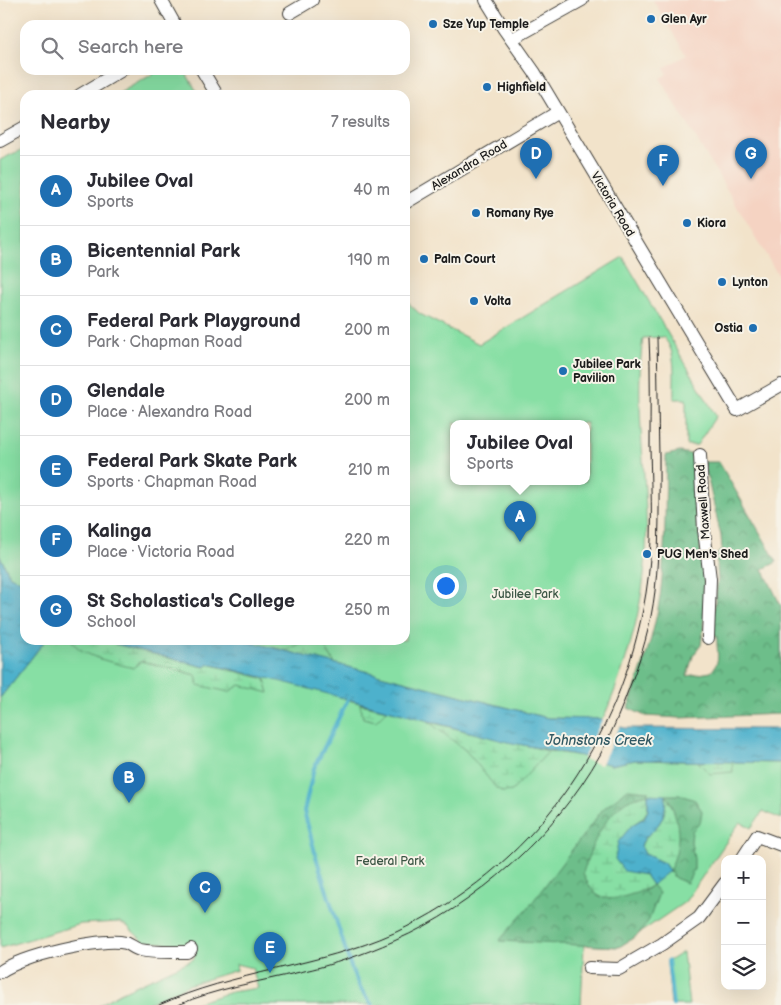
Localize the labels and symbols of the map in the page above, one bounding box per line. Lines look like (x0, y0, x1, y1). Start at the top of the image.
place label: Glen Ayr (661, 12, 707, 27)
marker: Glen Ayr (645, 13, 657, 25)
place label: Sze Yup Temple (443, 17, 529, 32)
marker: Sze Yup Temple (427, 18, 439, 30)
place label: Highfield (497, 80, 546, 95)
marker: Highfield (481, 81, 493, 93)
street label: Alexandra Road (429, 137, 510, 194)
pin: D (520, 138, 552, 179)
pin: G (735, 138, 767, 179)
pin: F (647, 145, 679, 186)
street label: Victoria Road (587, 169, 638, 239)
place label: Romany Rye (486, 206, 554, 221)
marker: Romany Rye (470, 207, 482, 219)
place label: Kiora (697, 216, 726, 231)
marker: Kiora (681, 217, 693, 229)
place label: Palm Court (434, 252, 495, 267)
marker: Palm Court (418, 253, 430, 265)
place label: Lynton (732, 275, 768, 290)
marker: Lynton (716, 276, 728, 288)
place label: Volta (484, 294, 511, 309)
marker: Volta (468, 295, 480, 307)
place label: Ostia (714, 321, 743, 336)
marker: Ostia (747, 322, 759, 334)
place label: Jubilee Park Pavilion (573, 357, 642, 386)
marker: Jubilee Park Pavilion (557, 365, 569, 377)
street label: Maxwell Road (693, 464, 714, 540)
pin: A (504, 501, 536, 542)
place label: PUG Men's Shed (657, 547, 748, 562)
marker: PUG Men's Shed (641, 548, 653, 560)
your location (433, 573, 459, 599)
park label: Jubilee Park (492, 587, 558, 602)
water label: Johnstons Creek (545, 732, 653, 749)
pin: B (113, 762, 145, 803)
park label: Federal Park (356, 854, 425, 869)
pin: C (189, 872, 221, 913)
pin: E (254, 932, 286, 973)

